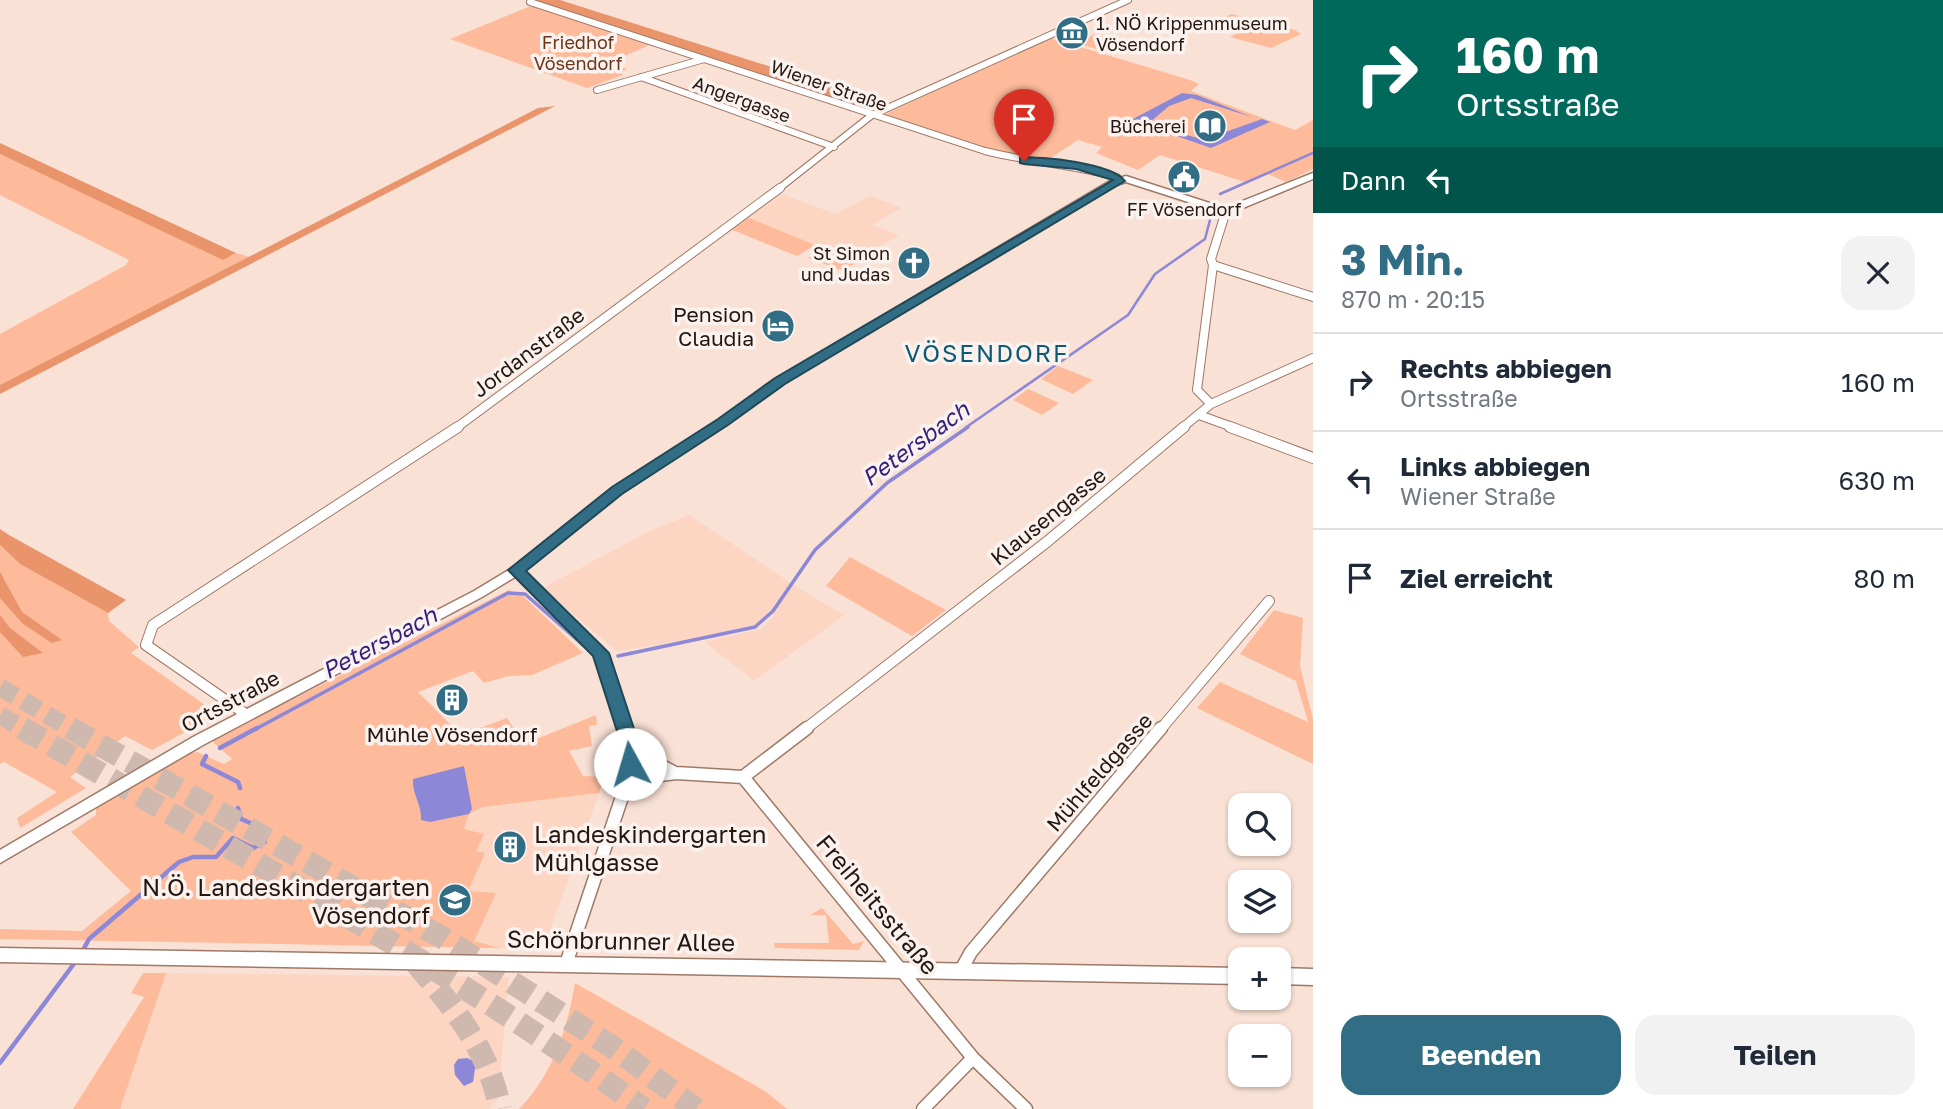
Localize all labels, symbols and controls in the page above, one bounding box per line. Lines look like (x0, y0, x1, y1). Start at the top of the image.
place label: 1. NÖ Krippenmuseum Vösendorf (1096, 12, 1288, 55)
museum icon: 1. NÖ Krippenmuseum Vösendorf (1053, 14, 1091, 52)
text: 160 m (1456, 25, 1599, 84)
icon: right (1341, 28, 1432, 119)
park label: Friedhof Vösendorf (534, 31, 623, 74)
street label: Wiener Straße (768, 55, 890, 115)
street label: Angergasse (690, 71, 794, 127)
text: Ortsstraße (1456, 85, 1620, 123)
pin (994, 89, 1054, 161)
icon: arrive (1005, 100, 1043, 138)
library icon: Bücherei (1191, 107, 1229, 145)
place label: Bücherei (1110, 115, 1186, 137)
public building icon: FF Vösendorf (1165, 158, 1203, 196)
icon: left (1420, 161, 1458, 199)
text: Dann (1341, 165, 1406, 196)
place label: FF Vösendorf (1127, 198, 1242, 220)
text: 3 Min. (1341, 234, 1465, 284)
button: close (1841, 236, 1915, 310)
place label: St Simon und Judas (801, 242, 890, 285)
church icon: St Simon und Judas (895, 244, 933, 282)
text: 870 m · 20:15 (1341, 285, 1485, 313)
street label: Jordanstraße (467, 301, 589, 403)
place label: Pension Claudia (673, 301, 754, 351)
hotel icon: Pension Claudia (759, 307, 797, 345)
district label: VÖSENDORF (905, 338, 1069, 367)
text: Rechts abbiegen (1400, 353, 1612, 384)
icon: right (1341, 363, 1379, 401)
text: 160 m (1841, 367, 1915, 398)
text: Ortsstraße (1400, 384, 1518, 412)
water label: Petersbach (856, 394, 975, 491)
text: Links abbiegen (1400, 451, 1590, 482)
icon: left (1341, 461, 1379, 499)
street label: Klausengasse (985, 462, 1111, 570)
text: 630 m (1838, 465, 1915, 496)
text: Wiener Straße (1400, 482, 1556, 510)
icon: arrive (1341, 559, 1379, 597)
text: Ziel erreicht (1400, 563, 1553, 594)
text: 80 m (1854, 563, 1915, 594)
water label: Petersbach (317, 600, 442, 684)
street label: Ortsstraße (176, 664, 284, 738)
building icon: Mühle Vösendorf (433, 681, 471, 719)
street label: Mühlfeldgasse (1041, 708, 1157, 836)
place label: Mühle Vösendorf (366, 721, 538, 747)
position arrow (593, 727, 667, 801)
map controls (1228, 793, 1291, 1087)
button: search (1228, 793, 1291, 856)
place label: Landeskindergarten Mühlgasse (534, 819, 767, 876)
building icon: Landeskindergarten Mühlgasse (491, 828, 529, 866)
street label: Freiheitsstraße (811, 828, 945, 980)
button: layers (1228, 870, 1291, 933)
place label: N.Ö. Landeskindergarten Vösendorf (142, 872, 430, 929)
school or university icon: N.Ö. Landeskindergarten Vösendorf (436, 881, 474, 919)
street label: Schönbrunner Allee (507, 924, 735, 956)
button: + (1228, 947, 1291, 1010)
button: Beenden (1341, 1015, 1621, 1095)
button: Teilen (1635, 1015, 1915, 1095)
button: − (1228, 1024, 1291, 1087)

